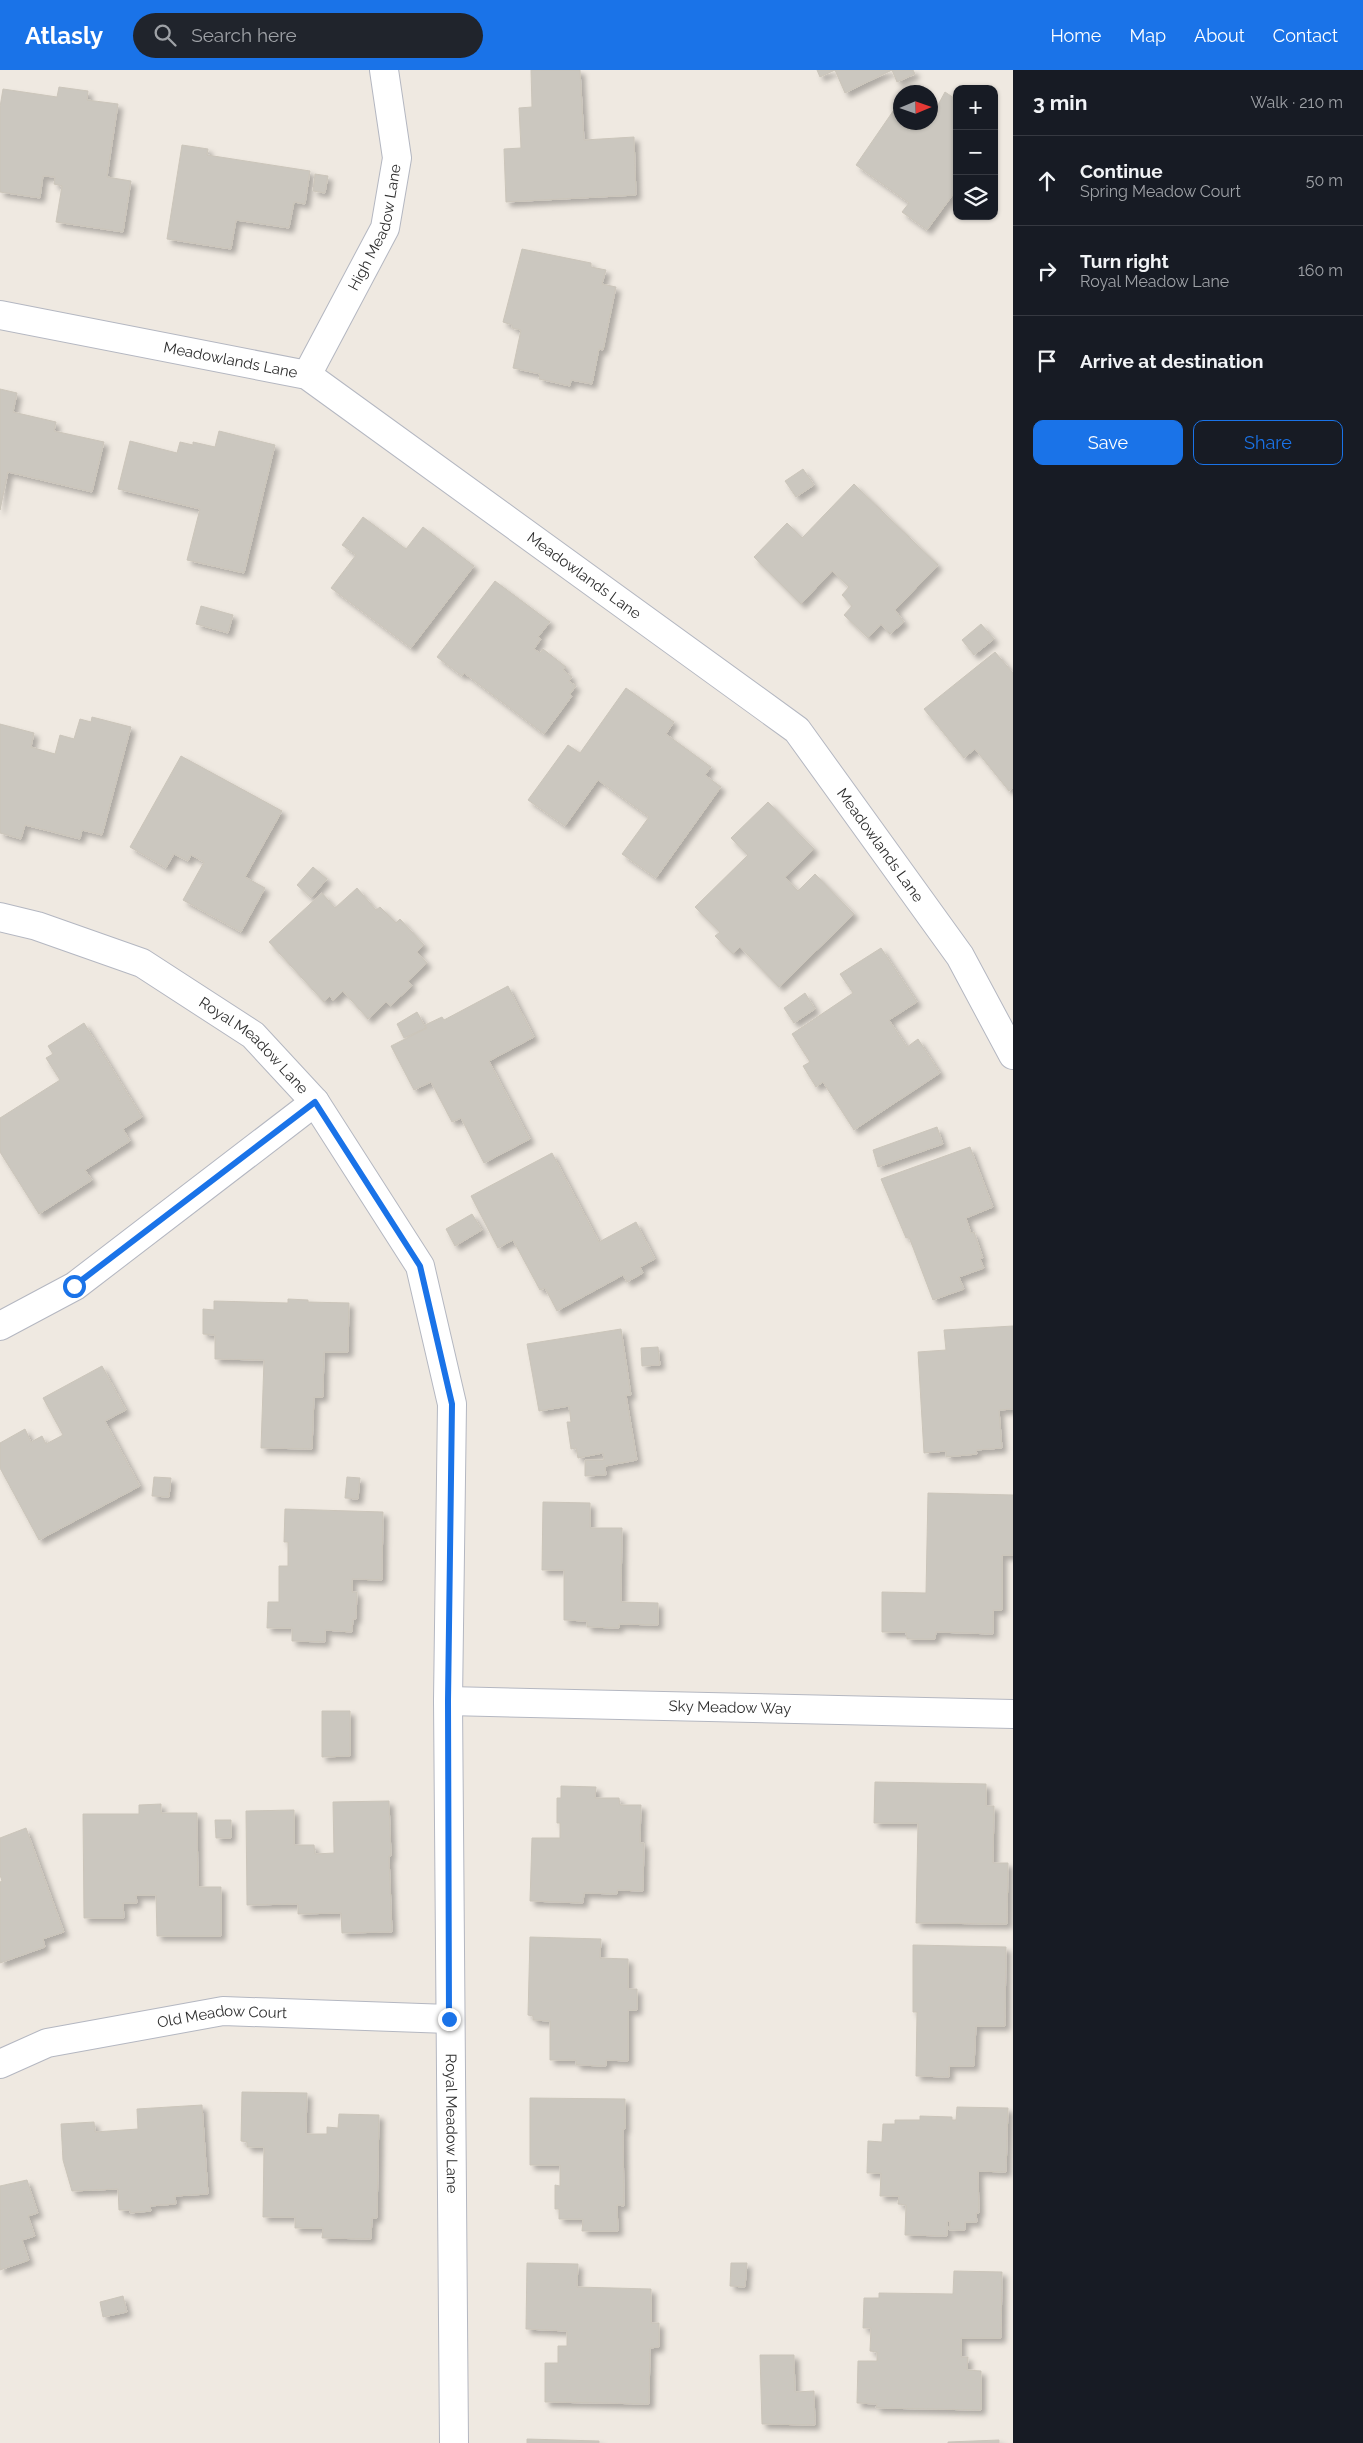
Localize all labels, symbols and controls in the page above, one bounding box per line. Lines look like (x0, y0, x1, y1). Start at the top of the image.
search box (133, 13, 483, 58)
text: Atlasly (25, 21, 103, 50)
icon: search (151, 21, 179, 49)
text: Search here (191, 24, 297, 46)
text: Home (1050, 25, 1101, 46)
text: Map (1129, 25, 1166, 46)
text: About (1194, 25, 1245, 46)
text: Contact (1273, 25, 1338, 46)
north arrow (893, 85, 938, 130)
map controls (953, 85, 998, 220)
button: + (953, 85, 998, 130)
text: 3 min (1033, 90, 1087, 115)
text: Walk · 210 m (1251, 93, 1343, 112)
button: − (953, 130, 998, 175)
text: Continue (1080, 160, 1163, 182)
street label: High Meadow Lane (344, 162, 405, 294)
icon: ahead (1033, 167, 1061, 195)
text: 50 m (1306, 171, 1343, 190)
button: layers (953, 175, 998, 220)
text: Spring Meadow Court (1080, 182, 1241, 201)
text: Turn right (1080, 250, 1169, 272)
icon: right (1033, 257, 1061, 285)
text: 160 m (1298, 261, 1343, 280)
text: Royal Meadow Lane (1080, 272, 1229, 291)
street label: Meadowlands Lane (162, 338, 299, 382)
icon: arrive (1033, 347, 1061, 375)
text: Arrive at destination (1080, 350, 1264, 372)
button: Save (1033, 420, 1183, 465)
button: Share (1193, 420, 1343, 465)
street label: Meadowlands Lane (524, 529, 645, 623)
street label: Meadowlands Lane (833, 785, 927, 906)
street label: Royal Meadow Lane (196, 993, 312, 1098)
route start (63, 1275, 86, 1298)
street label: Sky Meadow Way (668, 1697, 791, 1718)
street label: Old Meadow Court (156, 2002, 287, 2032)
route end (438, 2008, 461, 2031)
street label: Royal Meadow Lane (442, 2054, 461, 2194)

